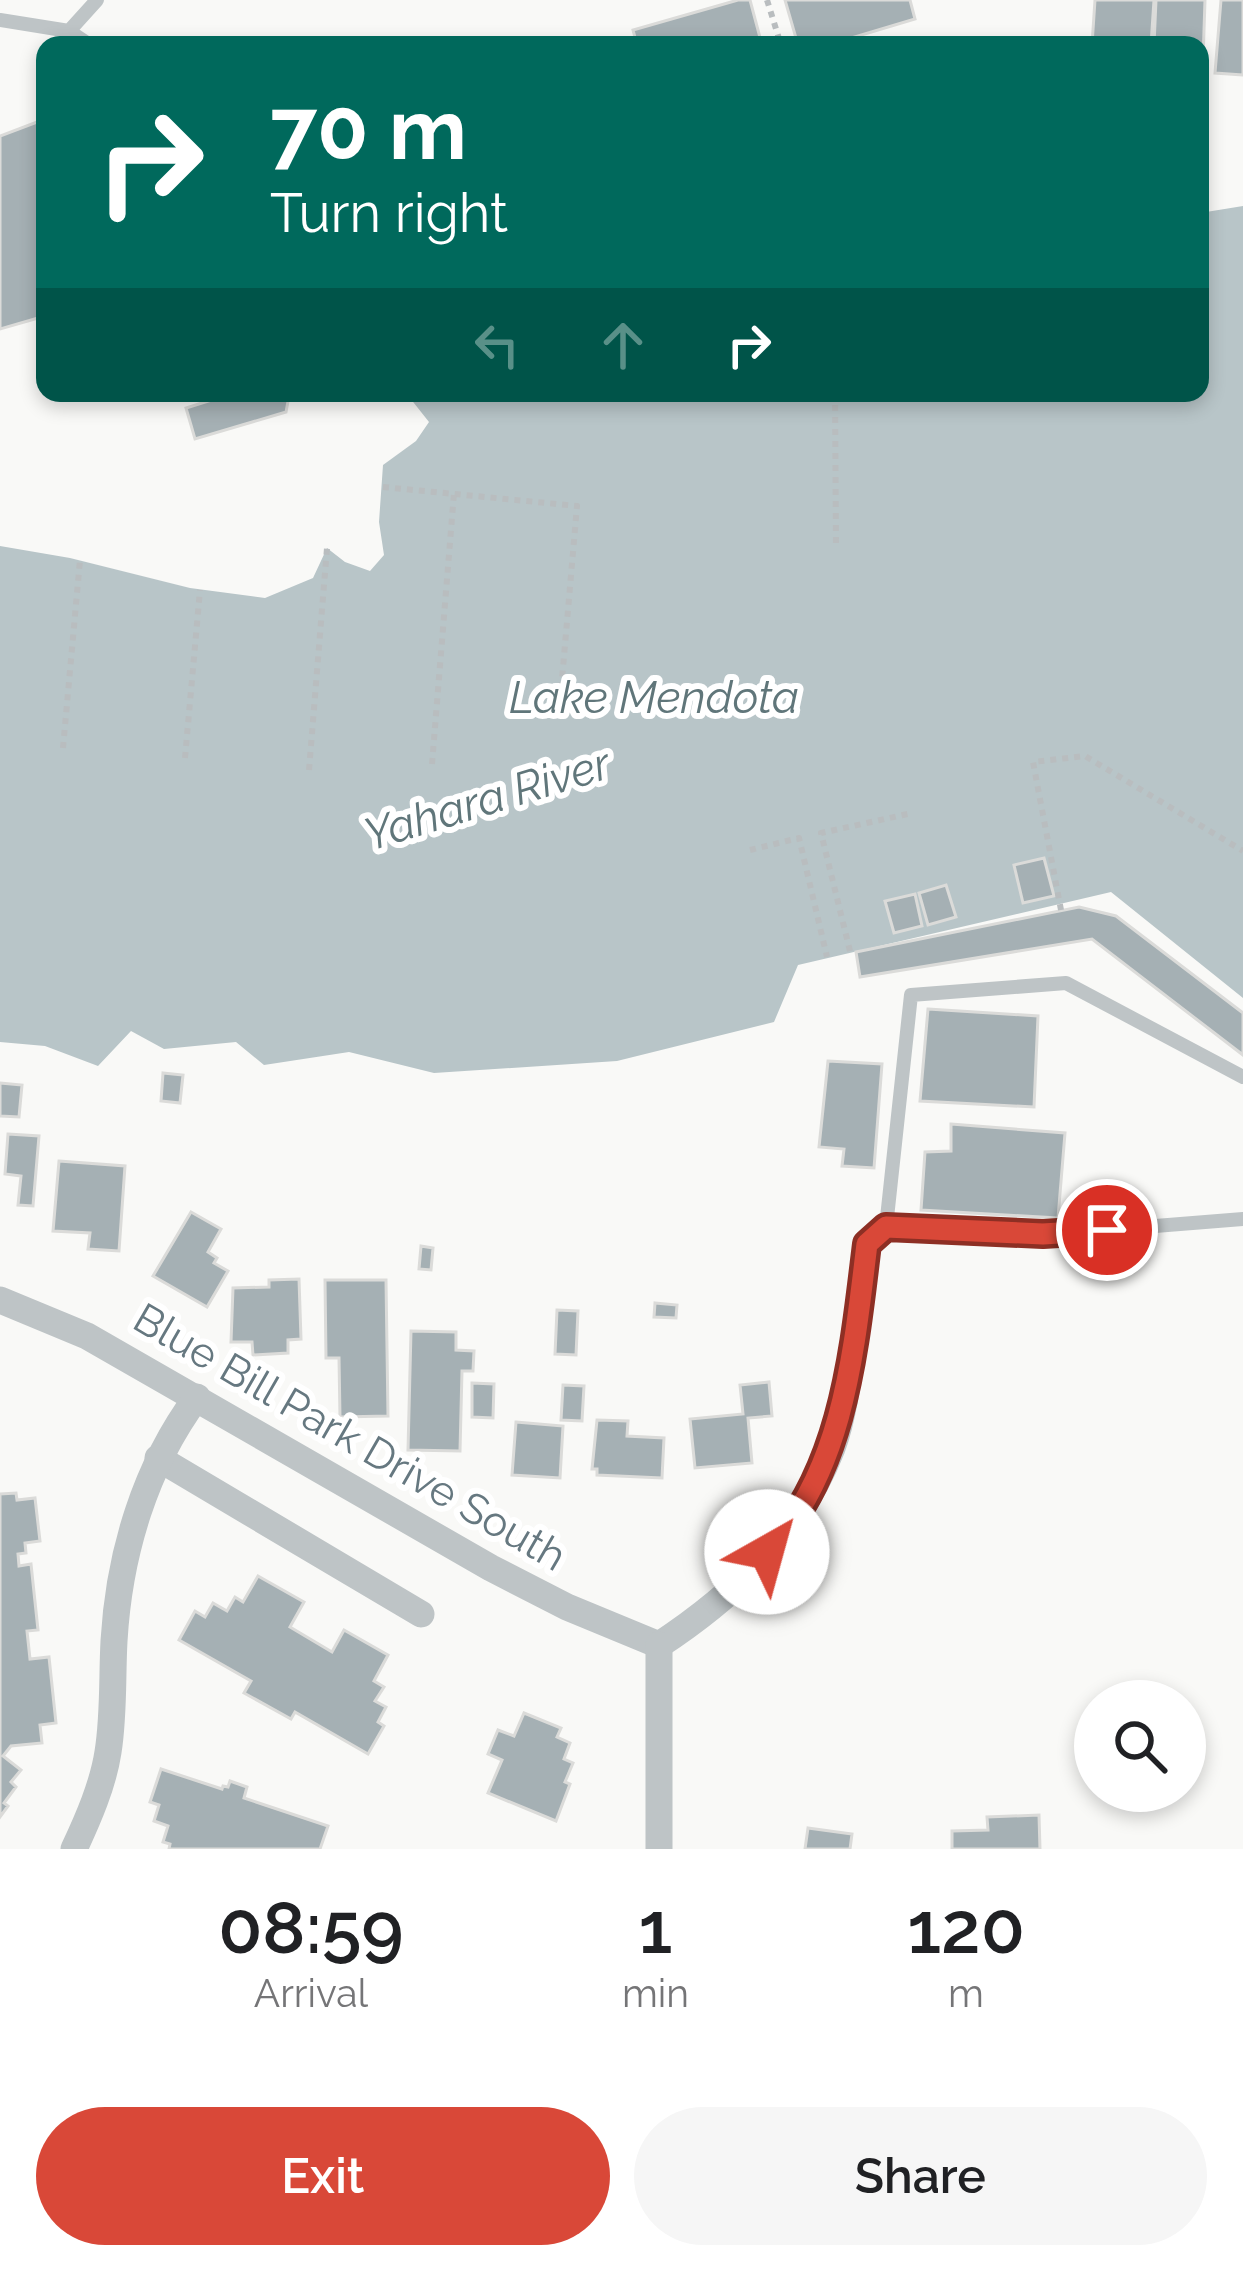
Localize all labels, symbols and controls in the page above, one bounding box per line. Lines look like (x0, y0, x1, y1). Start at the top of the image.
text: 70 m (270, 80, 467, 179)
icon: right (72, 84, 228, 240)
text: Turn right (270, 181, 508, 245)
icon: left (464, 312, 530, 378)
icon: ahead (590, 312, 656, 378)
icon: right (716, 312, 782, 378)
water label: Lake Mendota (509, 671, 799, 724)
water label: Yahara River (358, 736, 618, 862)
pin (1056, 1179, 1158, 1281)
icon: arrive (1074, 1197, 1140, 1263)
street label: Blue Bill Park Drive South (125, 1293, 575, 1581)
position arrow (704, 1489, 830, 1615)
map controls (1074, 1680, 1206, 1812)
button: search (1074, 1680, 1206, 1812)
text: 08:59 (218, 1885, 404, 1970)
text: 1 (639, 1885, 672, 1970)
text: 120 (907, 1885, 1025, 1970)
text: Arrival (254, 1970, 368, 2016)
text: min (622, 1970, 689, 2016)
text: m (948, 1970, 984, 2016)
button: Exit (36, 2107, 610, 2245)
button: Share (634, 2107, 1207, 2245)

